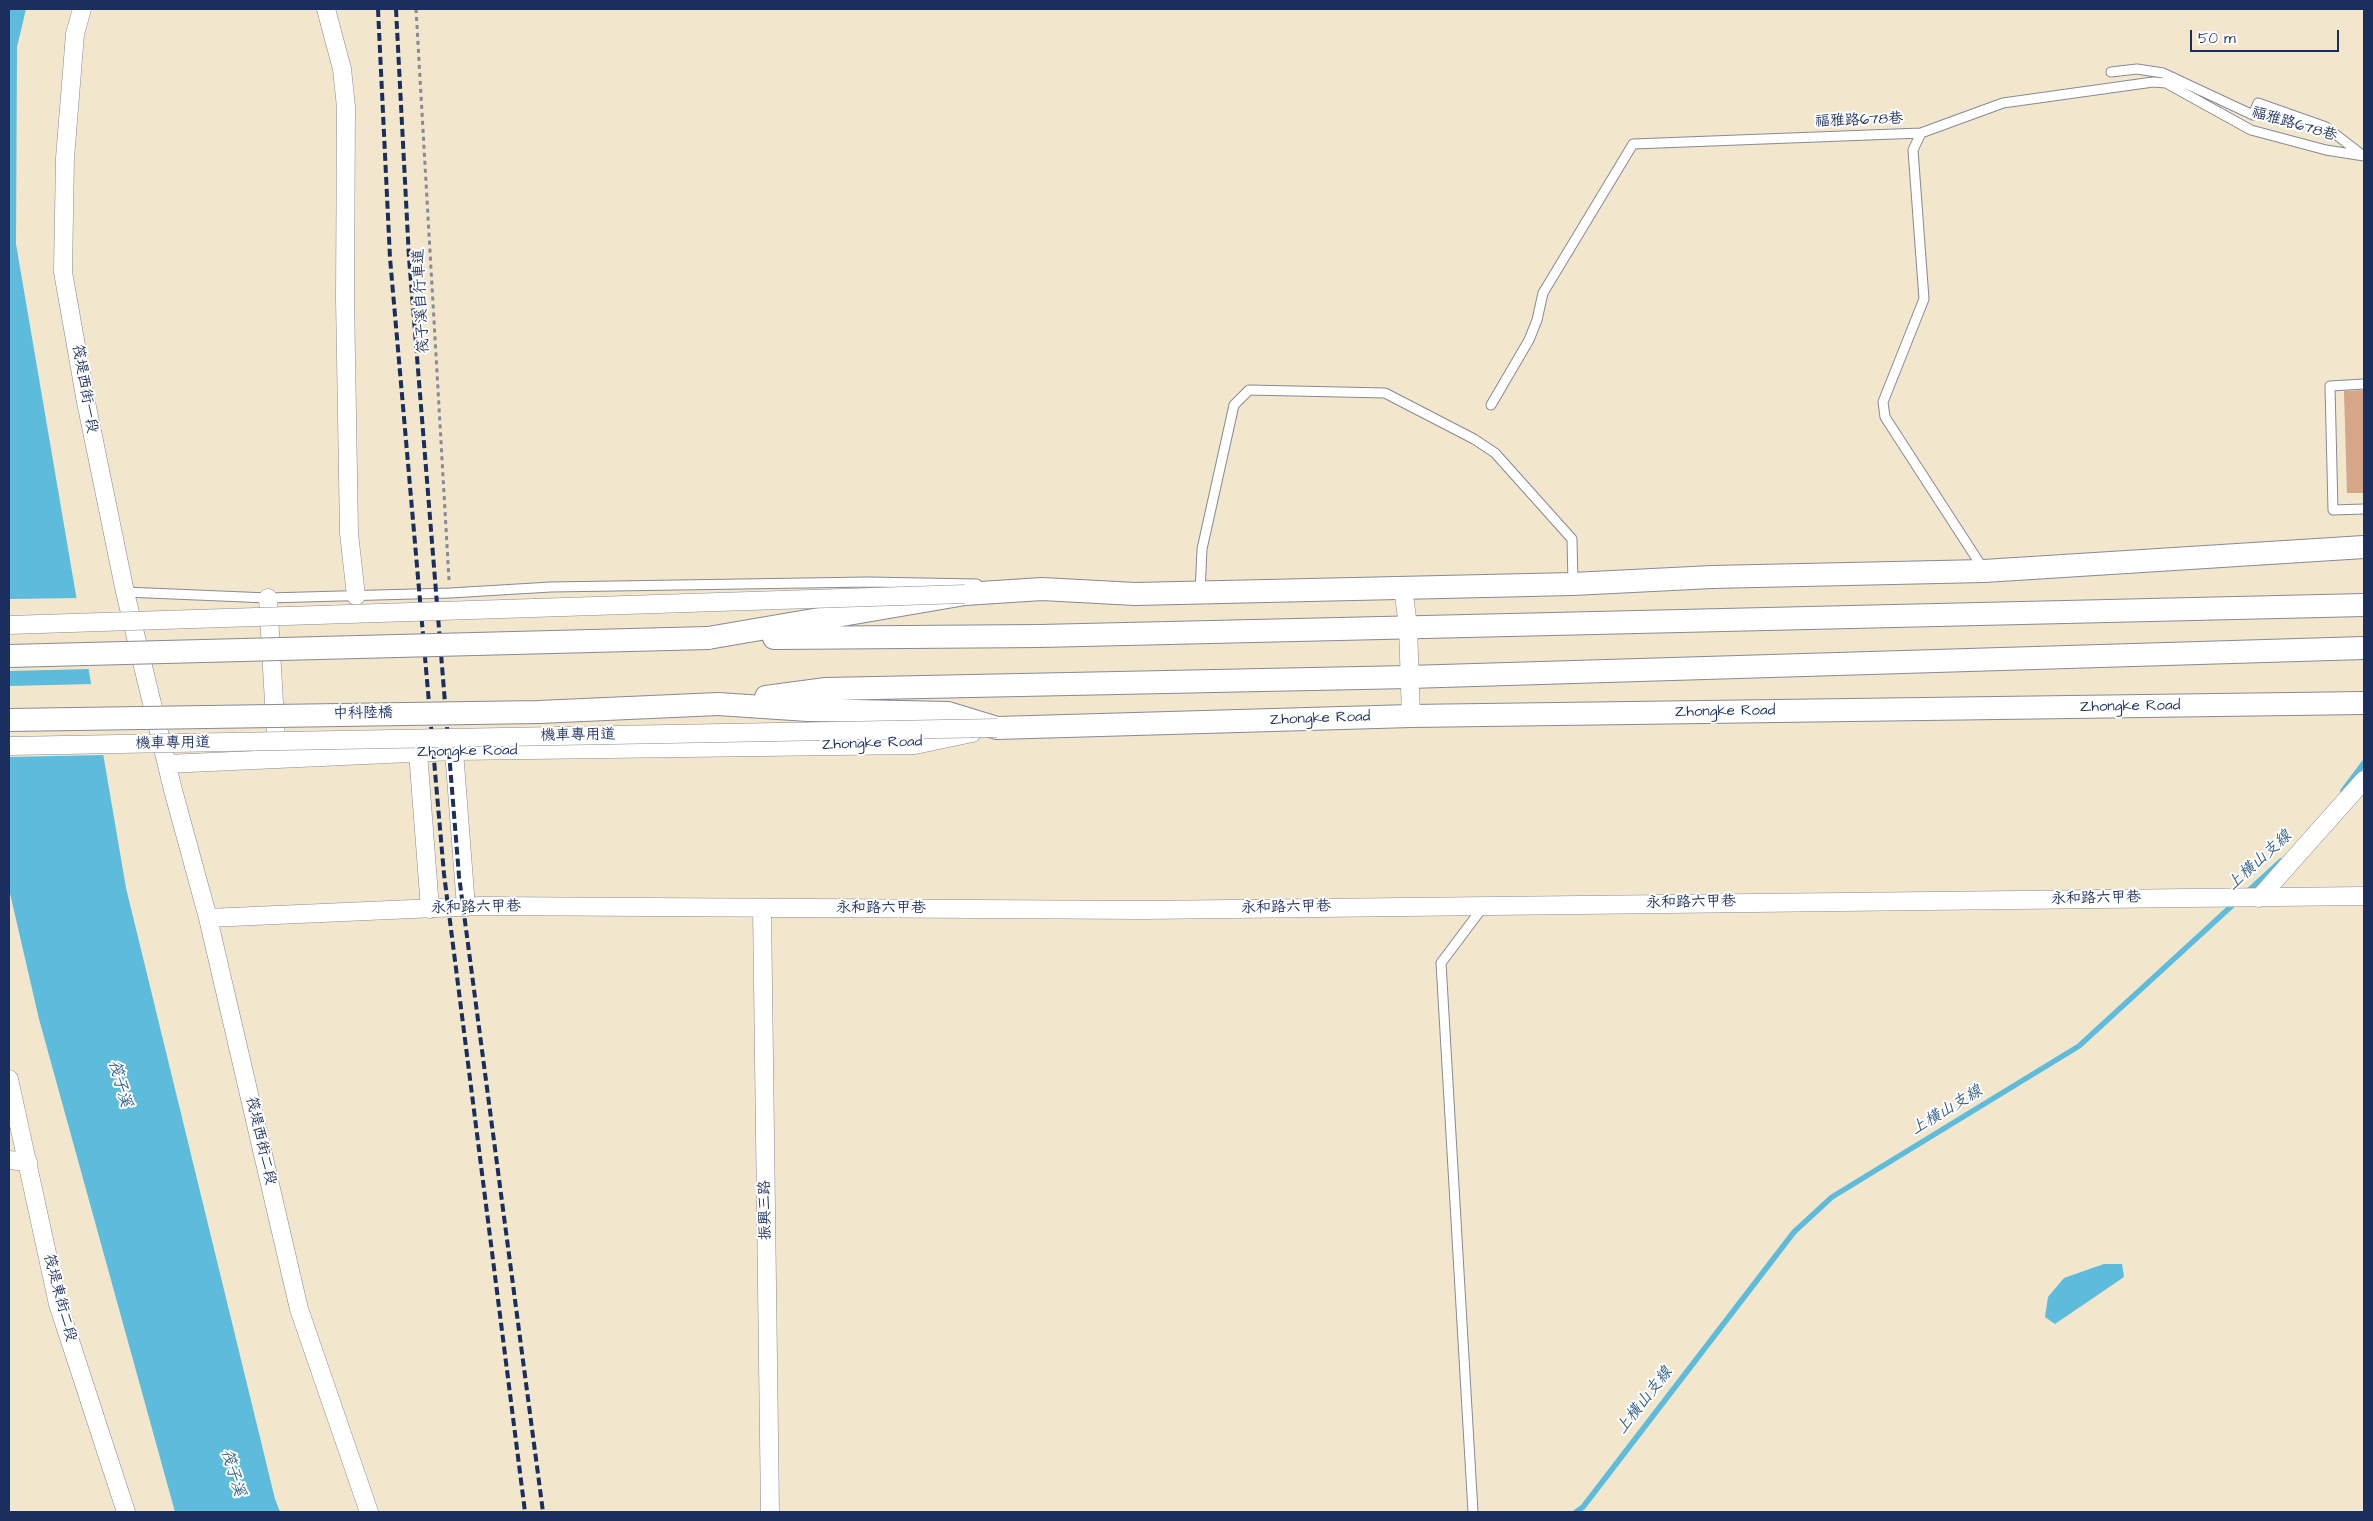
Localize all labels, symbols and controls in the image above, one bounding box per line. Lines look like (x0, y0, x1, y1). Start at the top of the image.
scale bar (2193, 20, 2342, 52)
text: 50 m (2198, 28, 2236, 49)
street label: 福雅路678巷 (2249, 104, 2339, 146)
street label: 福雅路678巷 (1815, 110, 1903, 132)
street label: 筏子溪自行車道 (410, 248, 434, 354)
street label: 筏堤西街一段 (67, 343, 101, 435)
street label: Zhongke Road (2080, 697, 2180, 717)
street label: Zhongke Road (1675, 702, 1775, 722)
street label: 中科陸橋 (333, 704, 393, 724)
street label: Zhongke Road (1269, 708, 1371, 730)
street label: 機車專用道 (540, 726, 616, 746)
street label: Zhongke Road (821, 733, 923, 755)
street label: 機車專用道 (135, 734, 211, 754)
street label: Zhongke Road (417, 742, 517, 762)
water label: 上橫山支線 (2224, 827, 2296, 895)
street label: 永和路六甲巷 (2051, 889, 2141, 909)
street label: 永和路六甲巷 (1646, 893, 1736, 913)
street label: 永和路六甲巷 (431, 898, 521, 918)
street label: 永和路六甲巷 (1241, 898, 1331, 918)
street label: 永和路六甲巷 (836, 900, 926, 918)
water label: 筏子溪 (103, 1058, 135, 1110)
water label: 上橫山支線 (1908, 1082, 1986, 1140)
street label: 筏堤西街二段 (241, 1095, 279, 1187)
street label: 振興三路 (756, 1180, 776, 1240)
street label: 筏堤東街二段 (39, 1252, 79, 1344)
water label: 上橫山支線 (1613, 1364, 1677, 1438)
water label: 筏子溪 (216, 1447, 248, 1499)

